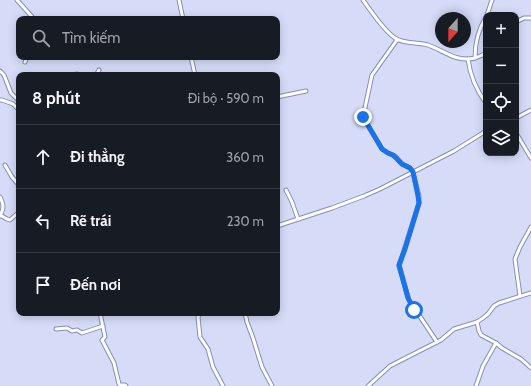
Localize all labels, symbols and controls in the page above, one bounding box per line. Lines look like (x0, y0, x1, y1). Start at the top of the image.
north arrow (435, 12, 471, 48)
map controls (483, 12, 519, 156)
button: + (483, 12, 519, 48)
search box (16, 16, 280, 60)
icon: search (30, 27, 52, 49)
text: Tìm kiếm (62, 29, 120, 47)
button: − (483, 48, 519, 84)
button: locate (483, 84, 519, 120)
text: 8 phút (32, 88, 80, 108)
text: Đi bộ · 590 m (188, 90, 264, 106)
route end (354, 108, 372, 126)
button: layers (483, 120, 519, 156)
icon: ahead (32, 146, 54, 168)
text: Đi thẳng (70, 148, 125, 166)
text: 360 m (226, 149, 264, 165)
icon: left (32, 210, 54, 232)
text: Rẽ trái (70, 212, 111, 230)
text: 230 m (227, 213, 264, 229)
icon: arrive (32, 274, 54, 296)
text: Đến nơi (70, 276, 121, 294)
route start (405, 301, 423, 319)

